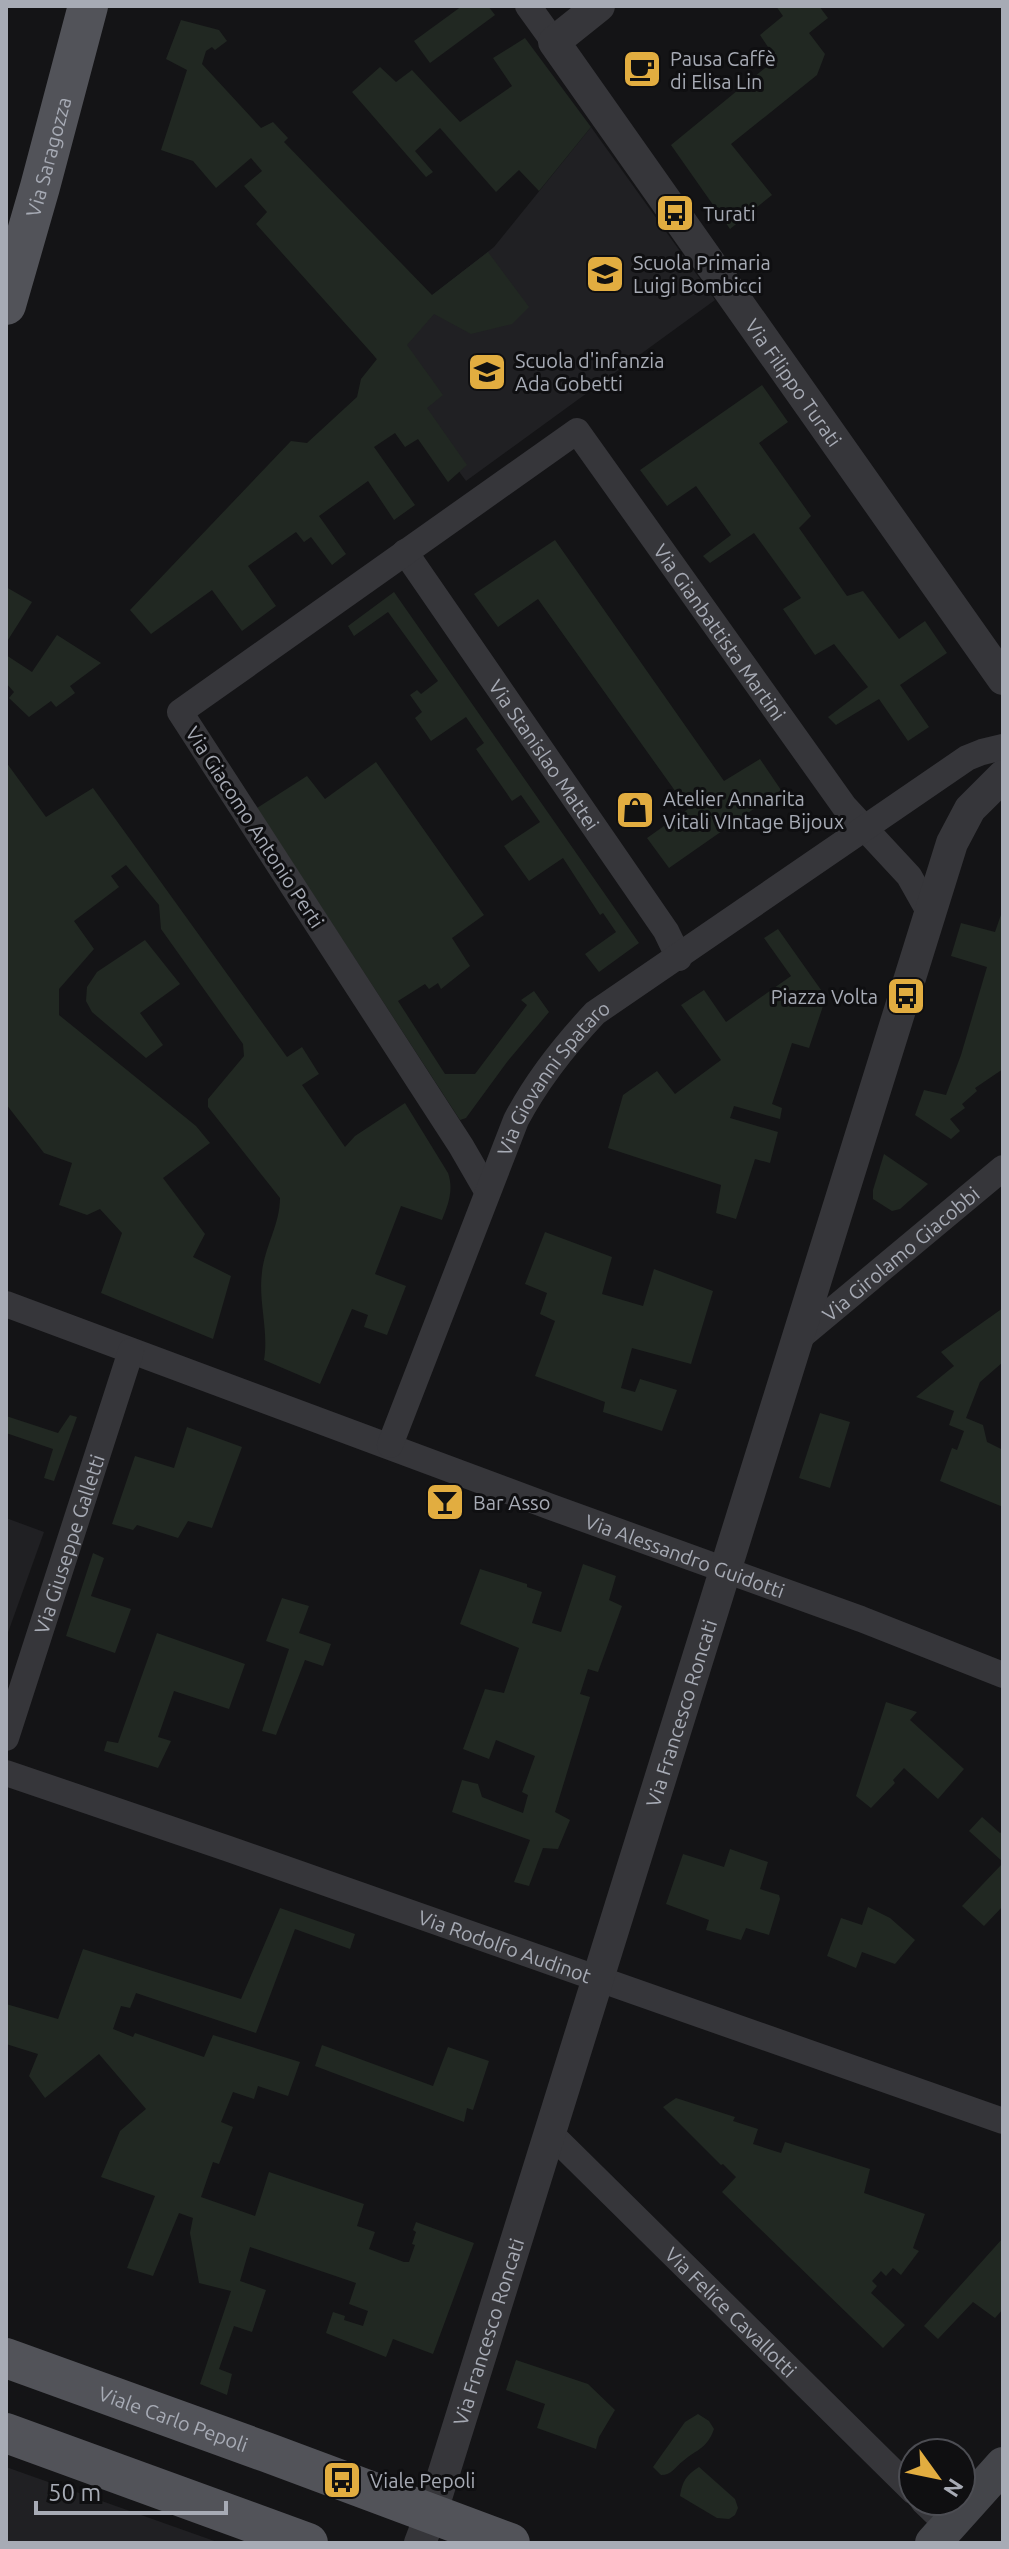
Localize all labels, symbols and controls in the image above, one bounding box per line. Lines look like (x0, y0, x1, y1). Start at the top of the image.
place label: Pausa Caffè di Elisa Lin (670, 47, 776, 93)
cafe icon: Pausa Caffè di Elisa Lin (621, 48, 663, 90)
street label: Via Saragozza (21, 94, 75, 219)
bus stop icon: Turati (654, 192, 696, 234)
place label: Turati (703, 202, 756, 225)
place label: Scuola Primaria Luigi Bombicci (633, 251, 771, 297)
school or university icon: Scuola Primaria Luigi Bombicci (584, 253, 626, 295)
street label: Via Filippo Turati (741, 314, 847, 451)
place label: Scuola d'infanzia Ada Gobetti (515, 349, 664, 395)
school or university icon: Scuola d'infanzia Ada Gobetti (466, 351, 508, 393)
street label: Via Gianbattista Martini (649, 539, 791, 725)
street label: Via Stanislao Mattei (485, 675, 604, 834)
street label: Via Giacomo Antonio Perti (181, 722, 329, 932)
place label: Atelier Annarita Vitali VIntage Bijoux (663, 787, 844, 833)
shop icon: Atelier Annarita Vitali VIntage Bijoux (614, 789, 656, 831)
bus stop icon: Piazza Volta (885, 975, 927, 1017)
place label: Piazza Volta (771, 985, 878, 1008)
street label: Via Giovanni Spataro (492, 995, 614, 1159)
street label: Via Girolamo Giacobbi (817, 1182, 984, 1325)
street label: Via Giuseppe Galletti (29, 1451, 108, 1636)
bar icon: Bar Asso (424, 1481, 466, 1523)
place label: Bar Asso (473, 1491, 550, 1514)
street label: Via Alessandro Guidotti (582, 1509, 788, 1602)
street label: Via Francesco Roncati (641, 1617, 721, 1810)
street label: Via Rodolfo Audinot (415, 1905, 595, 1987)
street label: Via Francesco Roncati (448, 2235, 528, 2428)
street label: Via Felice Cavallotti (661, 2242, 802, 2381)
street label: Viale Carlo Pepoli (96, 2381, 251, 2456)
north arrow (897, 2437, 977, 2517)
bus stop icon: Viale Pepoli (321, 2459, 363, 2501)
scale bar (36, 2465, 226, 2515)
place label: Viale Pepoli (370, 2469, 475, 2492)
text: N (939, 2474, 969, 2502)
text: 50 m (48, 2479, 101, 2506)

